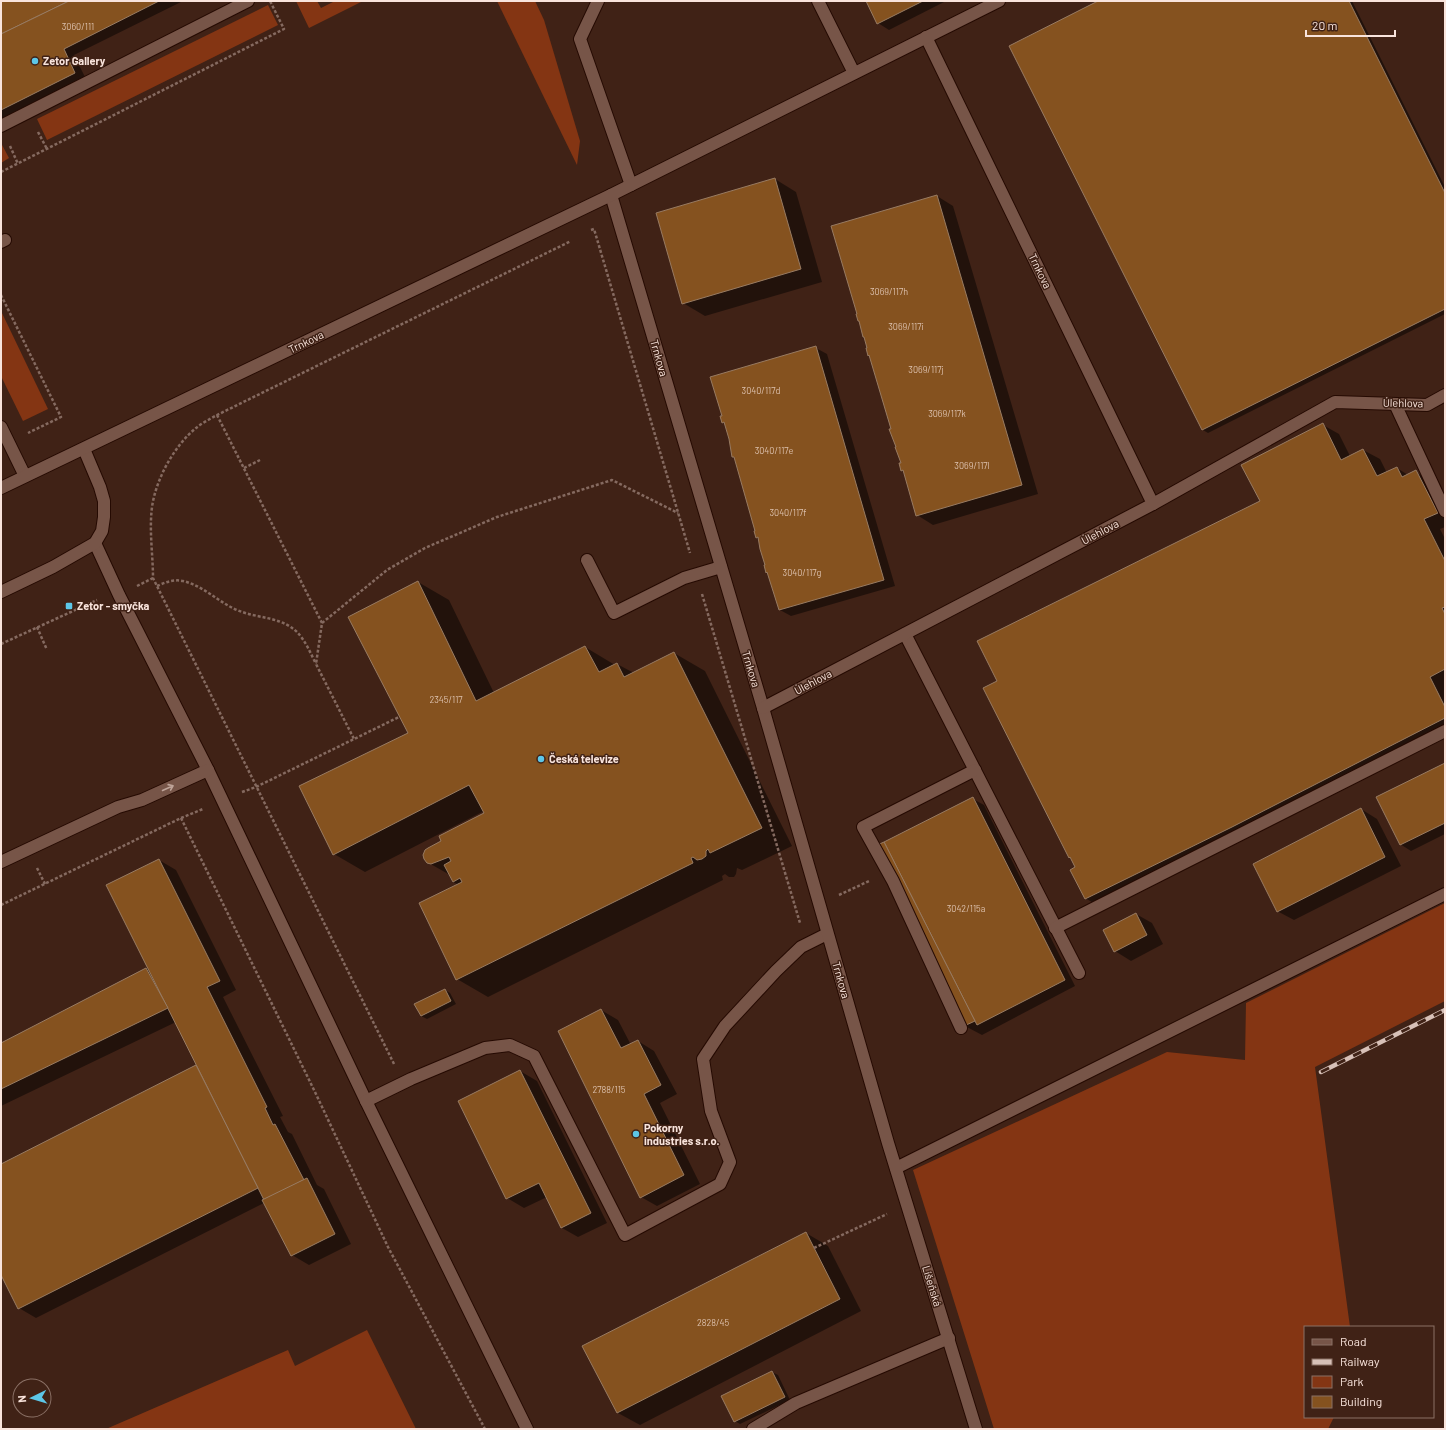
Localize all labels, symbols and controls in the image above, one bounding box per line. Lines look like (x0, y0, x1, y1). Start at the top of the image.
scale bar (1306, 12, 1395, 38)
text: 20 m (1312, 18, 1338, 32)
house number: 3060/111 (62, 21, 94, 32)
place label: Zetor Gallery (43, 54, 106, 67)
marker: Zetor Gallery (30, 56, 40, 66)
street label: Trnkova (1026, 251, 1054, 290)
house number: 3069/117h (870, 286, 908, 297)
house number: 3069/117i (888, 321, 924, 332)
street label: Trnkova (286, 328, 325, 356)
street label: Trnkova (648, 338, 671, 378)
house number: 3069/117j (908, 364, 944, 375)
house number: 3040/117d (742, 385, 781, 396)
street label: Úlehlova (1383, 396, 1423, 409)
house number: 3069/117k (928, 408, 966, 419)
house number: 3040/117e (755, 445, 794, 456)
house number: 3069/117l (954, 460, 990, 471)
house number: 3040/117f (769, 507, 807, 518)
street label: Úlehlova (1079, 516, 1121, 547)
house number: 3040/117g (783, 567, 822, 578)
place label: Zetor - smyčka (77, 599, 150, 612)
marker: Zetor - smyčka (64, 601, 74, 611)
street label: Trnkova (740, 649, 763, 689)
street label: Úlehlova (792, 666, 834, 697)
house number: 2345/117 (429, 694, 463, 705)
place label: Česká televize (549, 752, 619, 765)
marker: Česká televize (536, 754, 546, 764)
one-way arrow (162, 784, 174, 791)
house number: 3042/115a (947, 903, 985, 914)
street label: Trnkova (830, 960, 853, 1000)
house number: 2788/115 (592, 1084, 626, 1095)
place label: Pokorny industries s.r.o. (644, 1121, 719, 1147)
marker: Pokorny industries s.r.o. (631, 1129, 641, 1139)
street label: Líšeňská (920, 1264, 945, 1308)
house number: 2828/45 (697, 1317, 729, 1328)
legend (1304, 1326, 1434, 1418)
text: Road (1340, 1334, 1367, 1348)
text: Railway (1340, 1354, 1380, 1368)
text: Park (1340, 1374, 1364, 1388)
north arrow (12, 1378, 52, 1418)
text: Building (1340, 1394, 1382, 1408)
text: N (15, 1395, 28, 1403)

